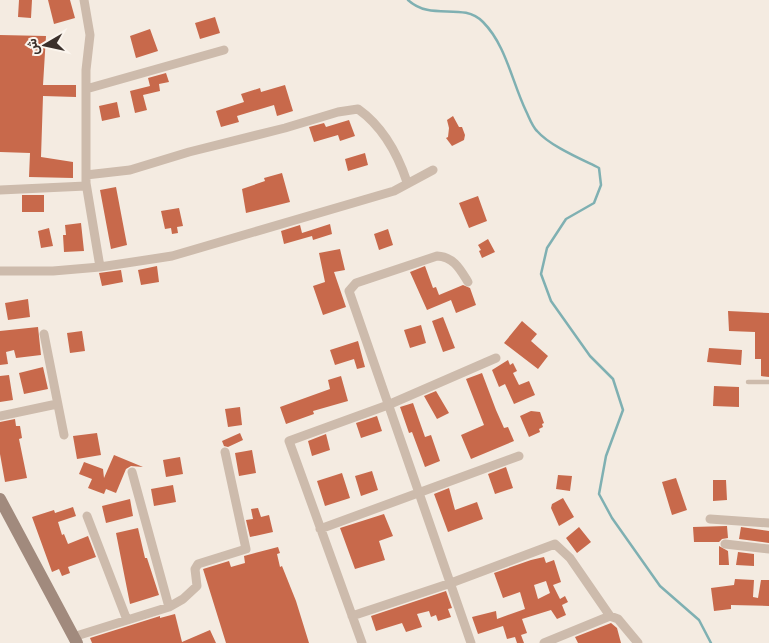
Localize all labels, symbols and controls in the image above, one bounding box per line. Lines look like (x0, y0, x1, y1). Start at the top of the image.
north arrow (20, 20, 70, 70)
text: ش (22, 37, 44, 57)

